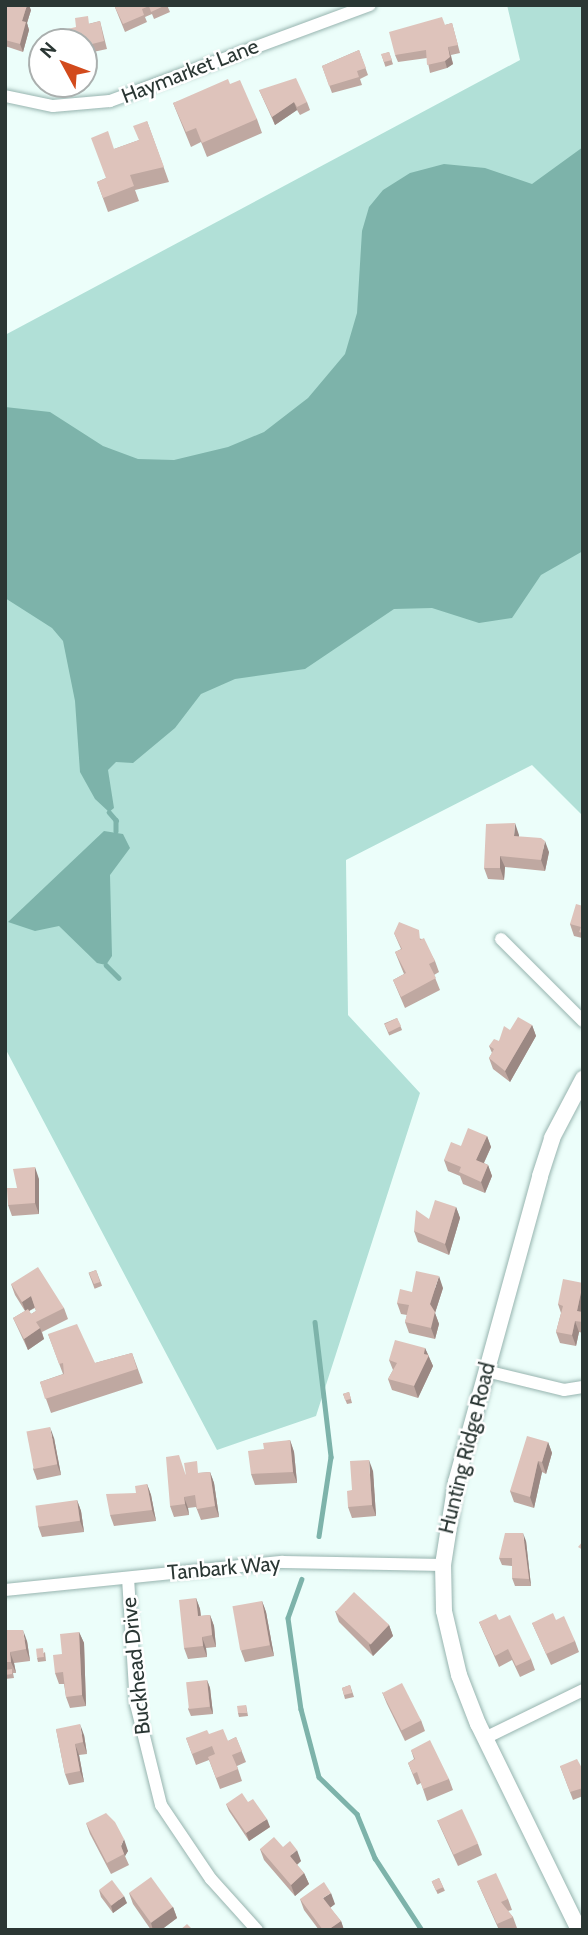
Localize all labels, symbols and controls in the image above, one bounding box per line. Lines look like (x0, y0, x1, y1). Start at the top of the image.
north arrow (28, 28, 98, 98)
street label: Haymarket Lane (118, 33, 262, 109)
text: N (35, 38, 61, 63)
street label: Hunting Ridge Road (434, 1360, 500, 1536)
street label: Tanbark Way (166, 1551, 282, 1585)
street label: Buckhead Drive (116, 1596, 156, 1736)

